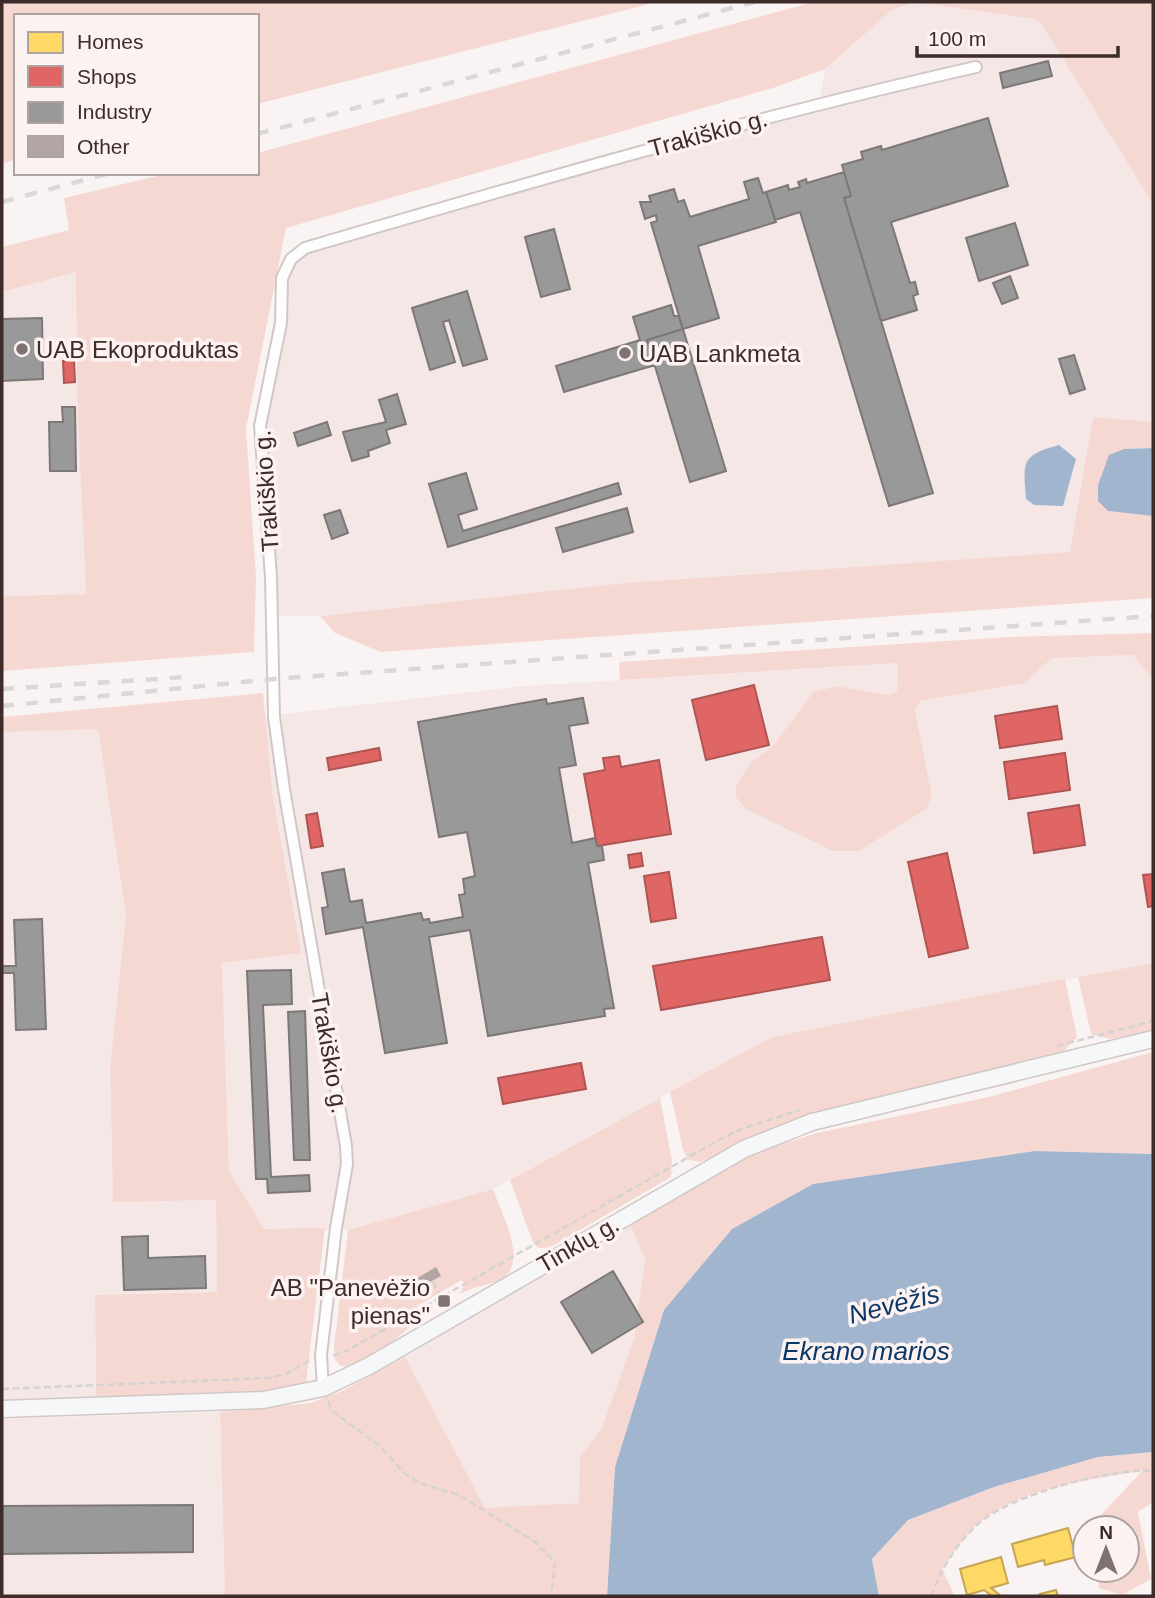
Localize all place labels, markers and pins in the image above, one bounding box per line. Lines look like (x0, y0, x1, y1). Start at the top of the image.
place label: UAB Ekoproduktas (36, 336, 239, 363)
place label: UAB Lankmeta (639, 340, 801, 367)
marker: UAB Ekoproduktas (14, 341, 30, 357)
marker: UAB Lankmeta (617, 345, 633, 361)
place label: AB "Panevėžio pienas" (271, 1274, 430, 1329)
marker: AB "Panevėžio pienas" (436, 1293, 452, 1309)

